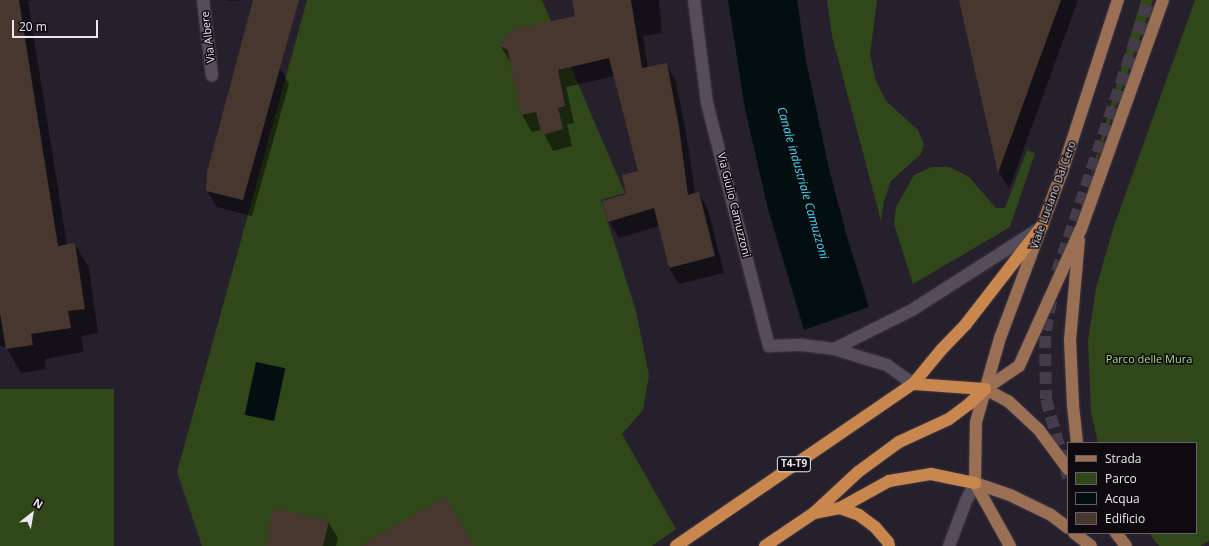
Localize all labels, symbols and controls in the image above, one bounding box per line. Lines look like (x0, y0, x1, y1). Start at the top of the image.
street label: Via Albere (198, 11, 218, 63)
scale bar (14, 12, 100, 38)
text: 20 m (19, 18, 47, 35)
water label: Canale industriale Camuzzoni (774, 105, 832, 261)
street label: Viale Luciano Dal Cero (1027, 139, 1079, 251)
street label: Via Giulio Camuzzoni (715, 151, 753, 259)
park label: Parco delle Mura (1106, 352, 1192, 366)
legend (1067, 442, 1197, 534)
text: Strada (1105, 450, 1141, 467)
road number: T4-T9 (776, 456, 812, 472)
text: Parco (1105, 470, 1137, 487)
text: Acqua (1105, 490, 1140, 507)
north arrow (12, 494, 52, 534)
text: N (31, 495, 46, 512)
text: Edificio (1105, 510, 1145, 527)

